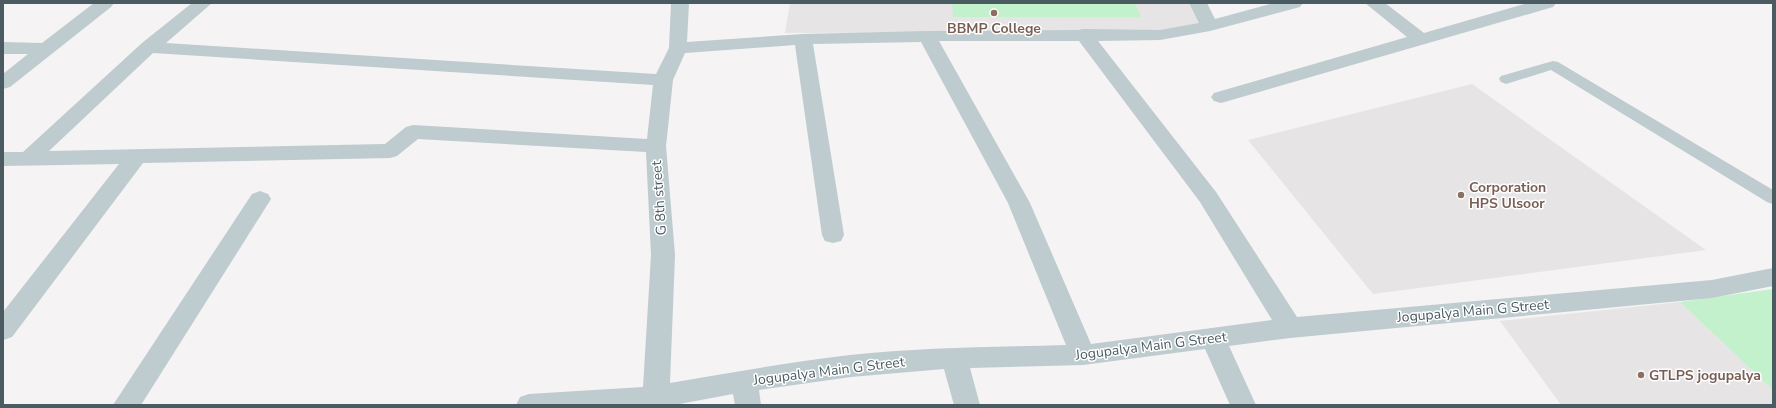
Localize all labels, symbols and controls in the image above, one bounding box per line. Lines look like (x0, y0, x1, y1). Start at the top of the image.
marker: BBMP College (989, 8, 999, 18)
place label: BBMP College (947, 19, 1041, 38)
street label: G 8th street (647, 160, 671, 236)
place label: Corporation HPS Ulsoor (1469, 178, 1546, 213)
marker: Corporation HPS Ulsoor (1456, 190, 1466, 200)
street label: Jogupalya Main G Street (1395, 295, 1550, 327)
street label: Jogupalya Main G Street (1073, 327, 1228, 365)
street label: Jogupalya Main G Street (751, 352, 906, 390)
place label: GTLPS jogupalya (1649, 366, 1761, 385)
marker: GTLPS jogupalya (1636, 370, 1646, 380)

